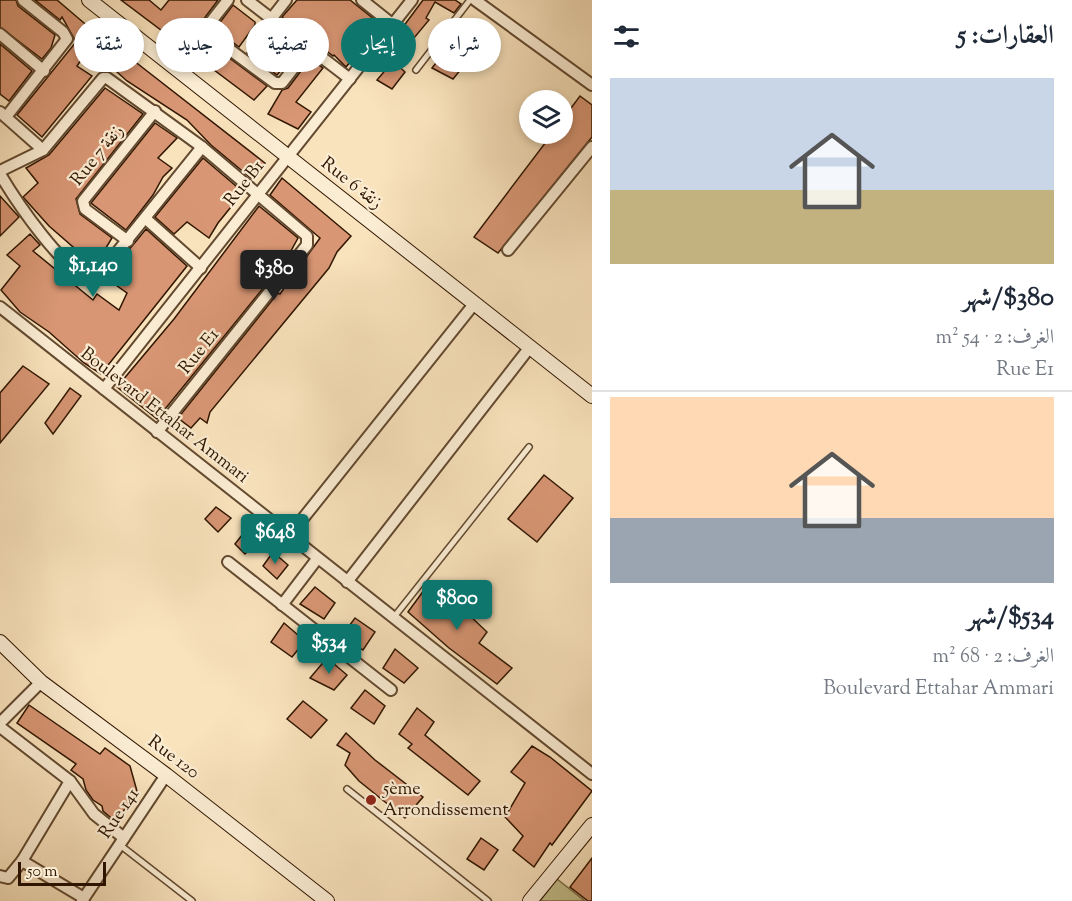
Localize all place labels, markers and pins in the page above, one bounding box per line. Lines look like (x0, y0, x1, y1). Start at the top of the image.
pin: $1,140 (44, 247, 142, 298)
pin: $380 (238, 250, 310, 301)
pin: $648 (239, 514, 311, 565)
pin: $800 (421, 580, 493, 631)
pin: $534 (293, 624, 365, 675)
place label: 5ème Arrondissement (382, 777, 509, 824)
marker: 5ème Arrondissement (364, 793, 378, 807)

